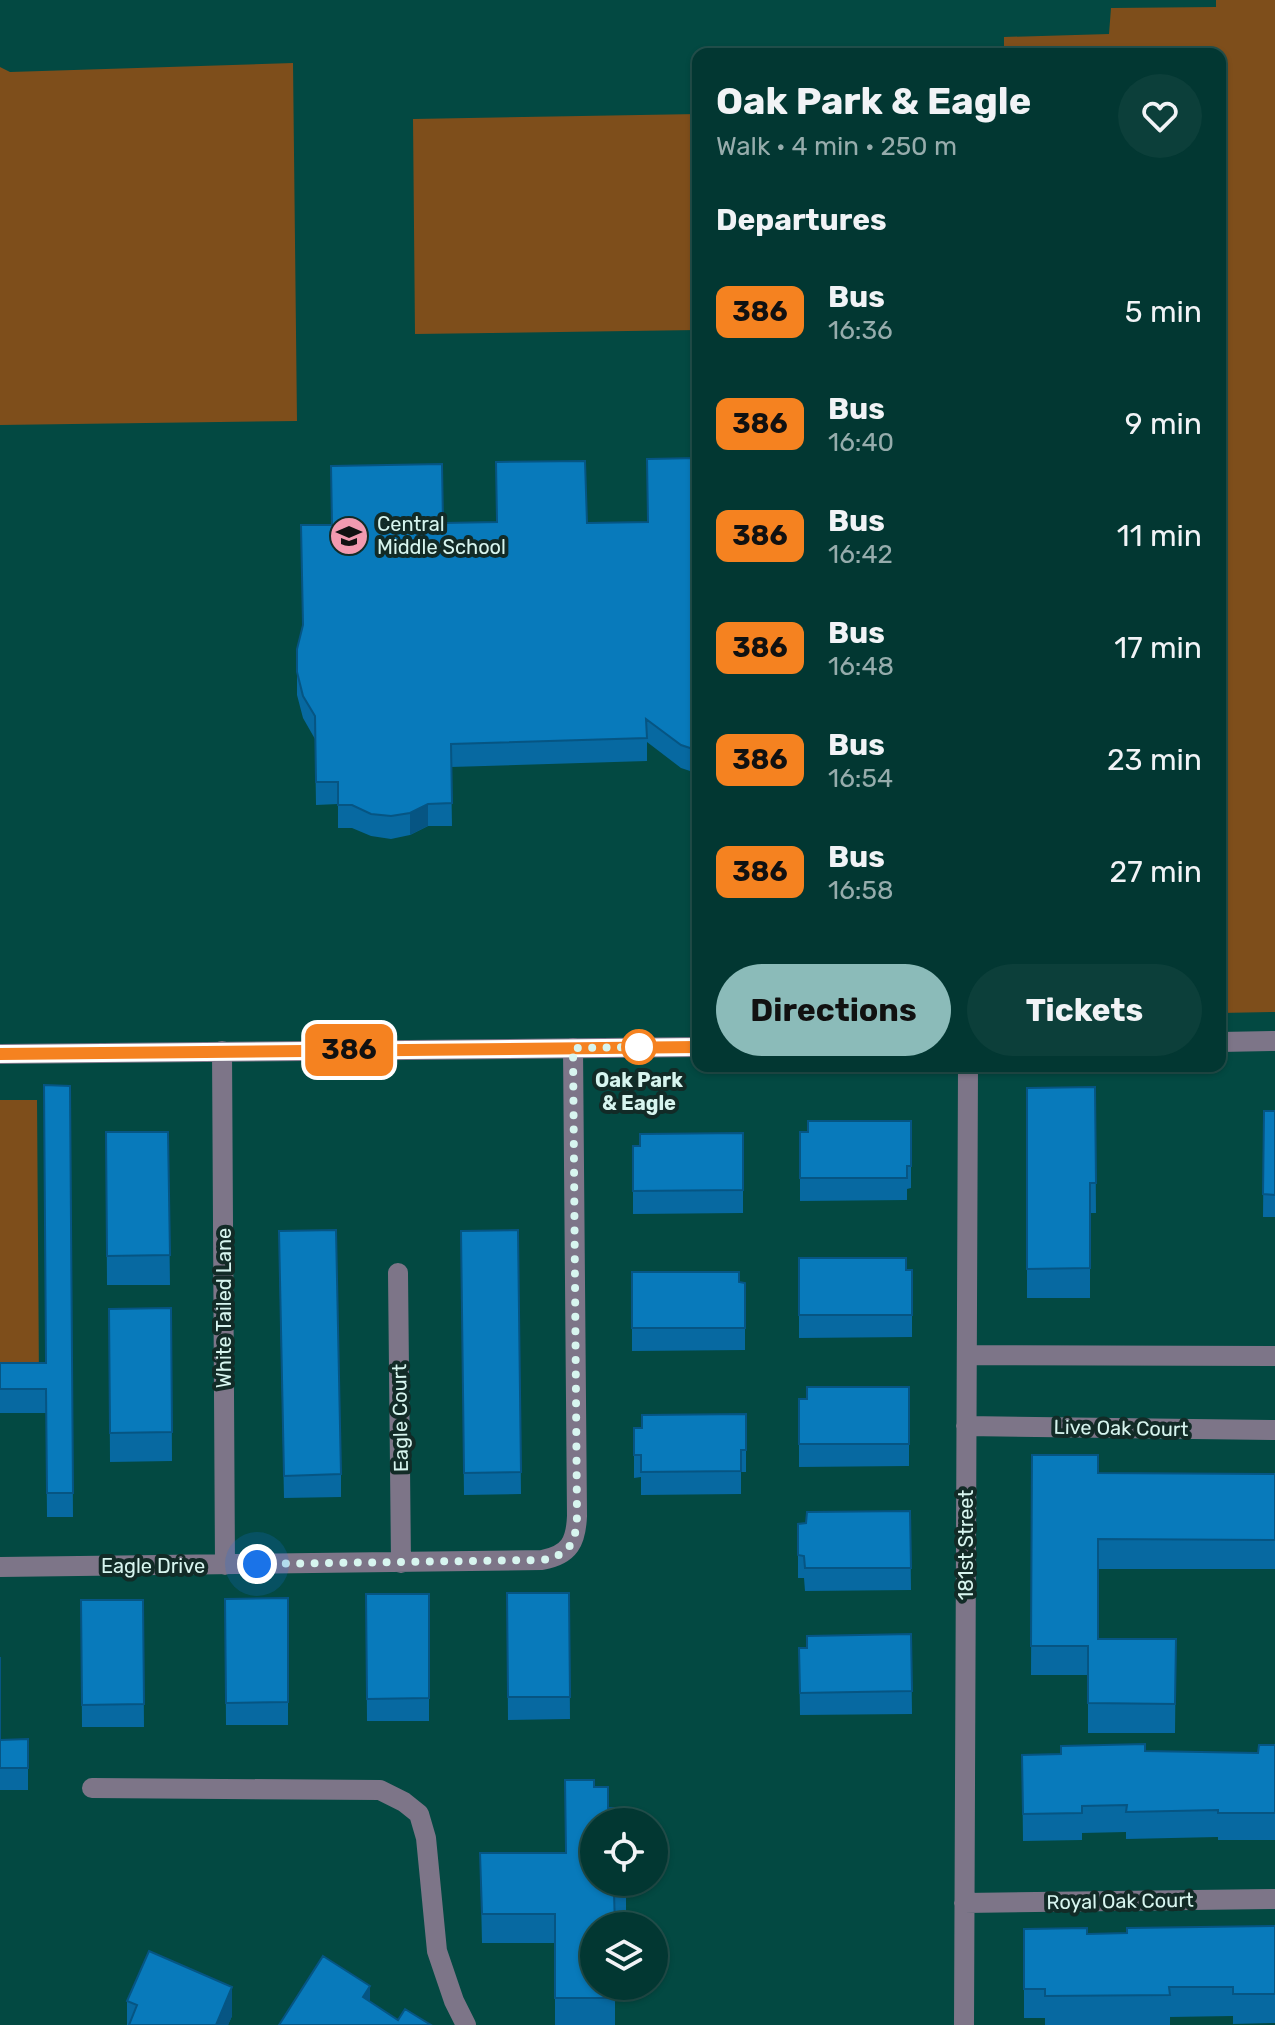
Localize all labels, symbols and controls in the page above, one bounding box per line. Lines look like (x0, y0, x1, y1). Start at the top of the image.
button: heart (1118, 74, 1202, 158)
text: Oak Park & Eagle (716, 78, 1031, 124)
text: Walk · 4 min · 250 m (716, 131, 957, 162)
text: Departures (716, 202, 887, 238)
text: Bus (828, 279, 885, 315)
text: 5 min (1125, 294, 1202, 330)
text: 386 (732, 295, 788, 328)
text: 16:36 (828, 315, 893, 346)
text: Bus (828, 391, 885, 427)
text: 9 min (1125, 406, 1202, 442)
text: 386 (732, 407, 788, 440)
text: 16:40 (828, 427, 894, 458)
text: Bus (828, 503, 885, 539)
place label: Central Middle School (377, 512, 506, 559)
school or university icon: Central Middle School (328, 515, 370, 557)
text: 11 min (1117, 518, 1202, 554)
text: 386 (732, 519, 788, 552)
text: 16:42 (828, 539, 893, 570)
text: Bus (828, 615, 885, 651)
text: 17 min (1114, 630, 1202, 666)
text: 386 (732, 631, 788, 664)
text: 16:48 (828, 651, 894, 682)
text: Bus (828, 727, 885, 763)
text: 23 min (1107, 742, 1202, 778)
text: 386 (732, 743, 788, 776)
text: 16:54 (828, 763, 893, 794)
text: Bus (828, 839, 885, 875)
text: 27 min (1110, 854, 1202, 890)
text: 386 (732, 855, 788, 888)
text: 16:58 (828, 875, 893, 906)
button: Directions (716, 964, 951, 1056)
button: Tickets (967, 964, 1202, 1056)
line badge: 386 (303, 1024, 395, 1076)
marker: Oak Park & Eagle (622, 1030, 656, 1064)
text: 386 (321, 1033, 377, 1066)
place label: Oak Park & Eagle (595, 1068, 683, 1115)
street label: White Tailed Lane (212, 1228, 236, 1388)
street label: Eagle Court (387, 1363, 413, 1472)
street label: Live Oak Court (1053, 1415, 1189, 1441)
street label: 181st Street (954, 1490, 978, 1600)
your location (237, 1544, 277, 1584)
street label: Eagle Drive (101, 1554, 205, 1578)
map controls (580, 1808, 668, 2000)
button: locate (580, 1808, 668, 1896)
street label: Royal Oak Court (1046, 1888, 1194, 1914)
button: layers (580, 1912, 668, 2000)

